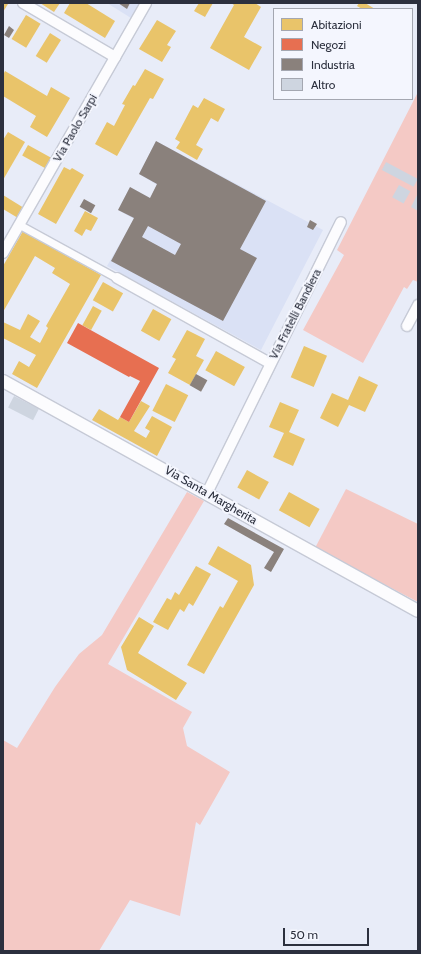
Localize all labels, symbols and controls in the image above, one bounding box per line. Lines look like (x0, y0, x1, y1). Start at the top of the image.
legend (273, 8, 413, 100)
text: Abitazioni (311, 17, 361, 32)
text: Negozi (311, 37, 346, 52)
text: Industria (311, 57, 355, 72)
text: Altro (311, 77, 335, 92)
street label: Via Paolo Sarpi (50, 92, 100, 164)
street label: Via Fratelli Bandiera (266, 266, 324, 362)
street label: Via Santa Margherita (162, 463, 260, 527)
scale bar (285, 920, 371, 946)
text: 50 m (290, 927, 318, 942)

